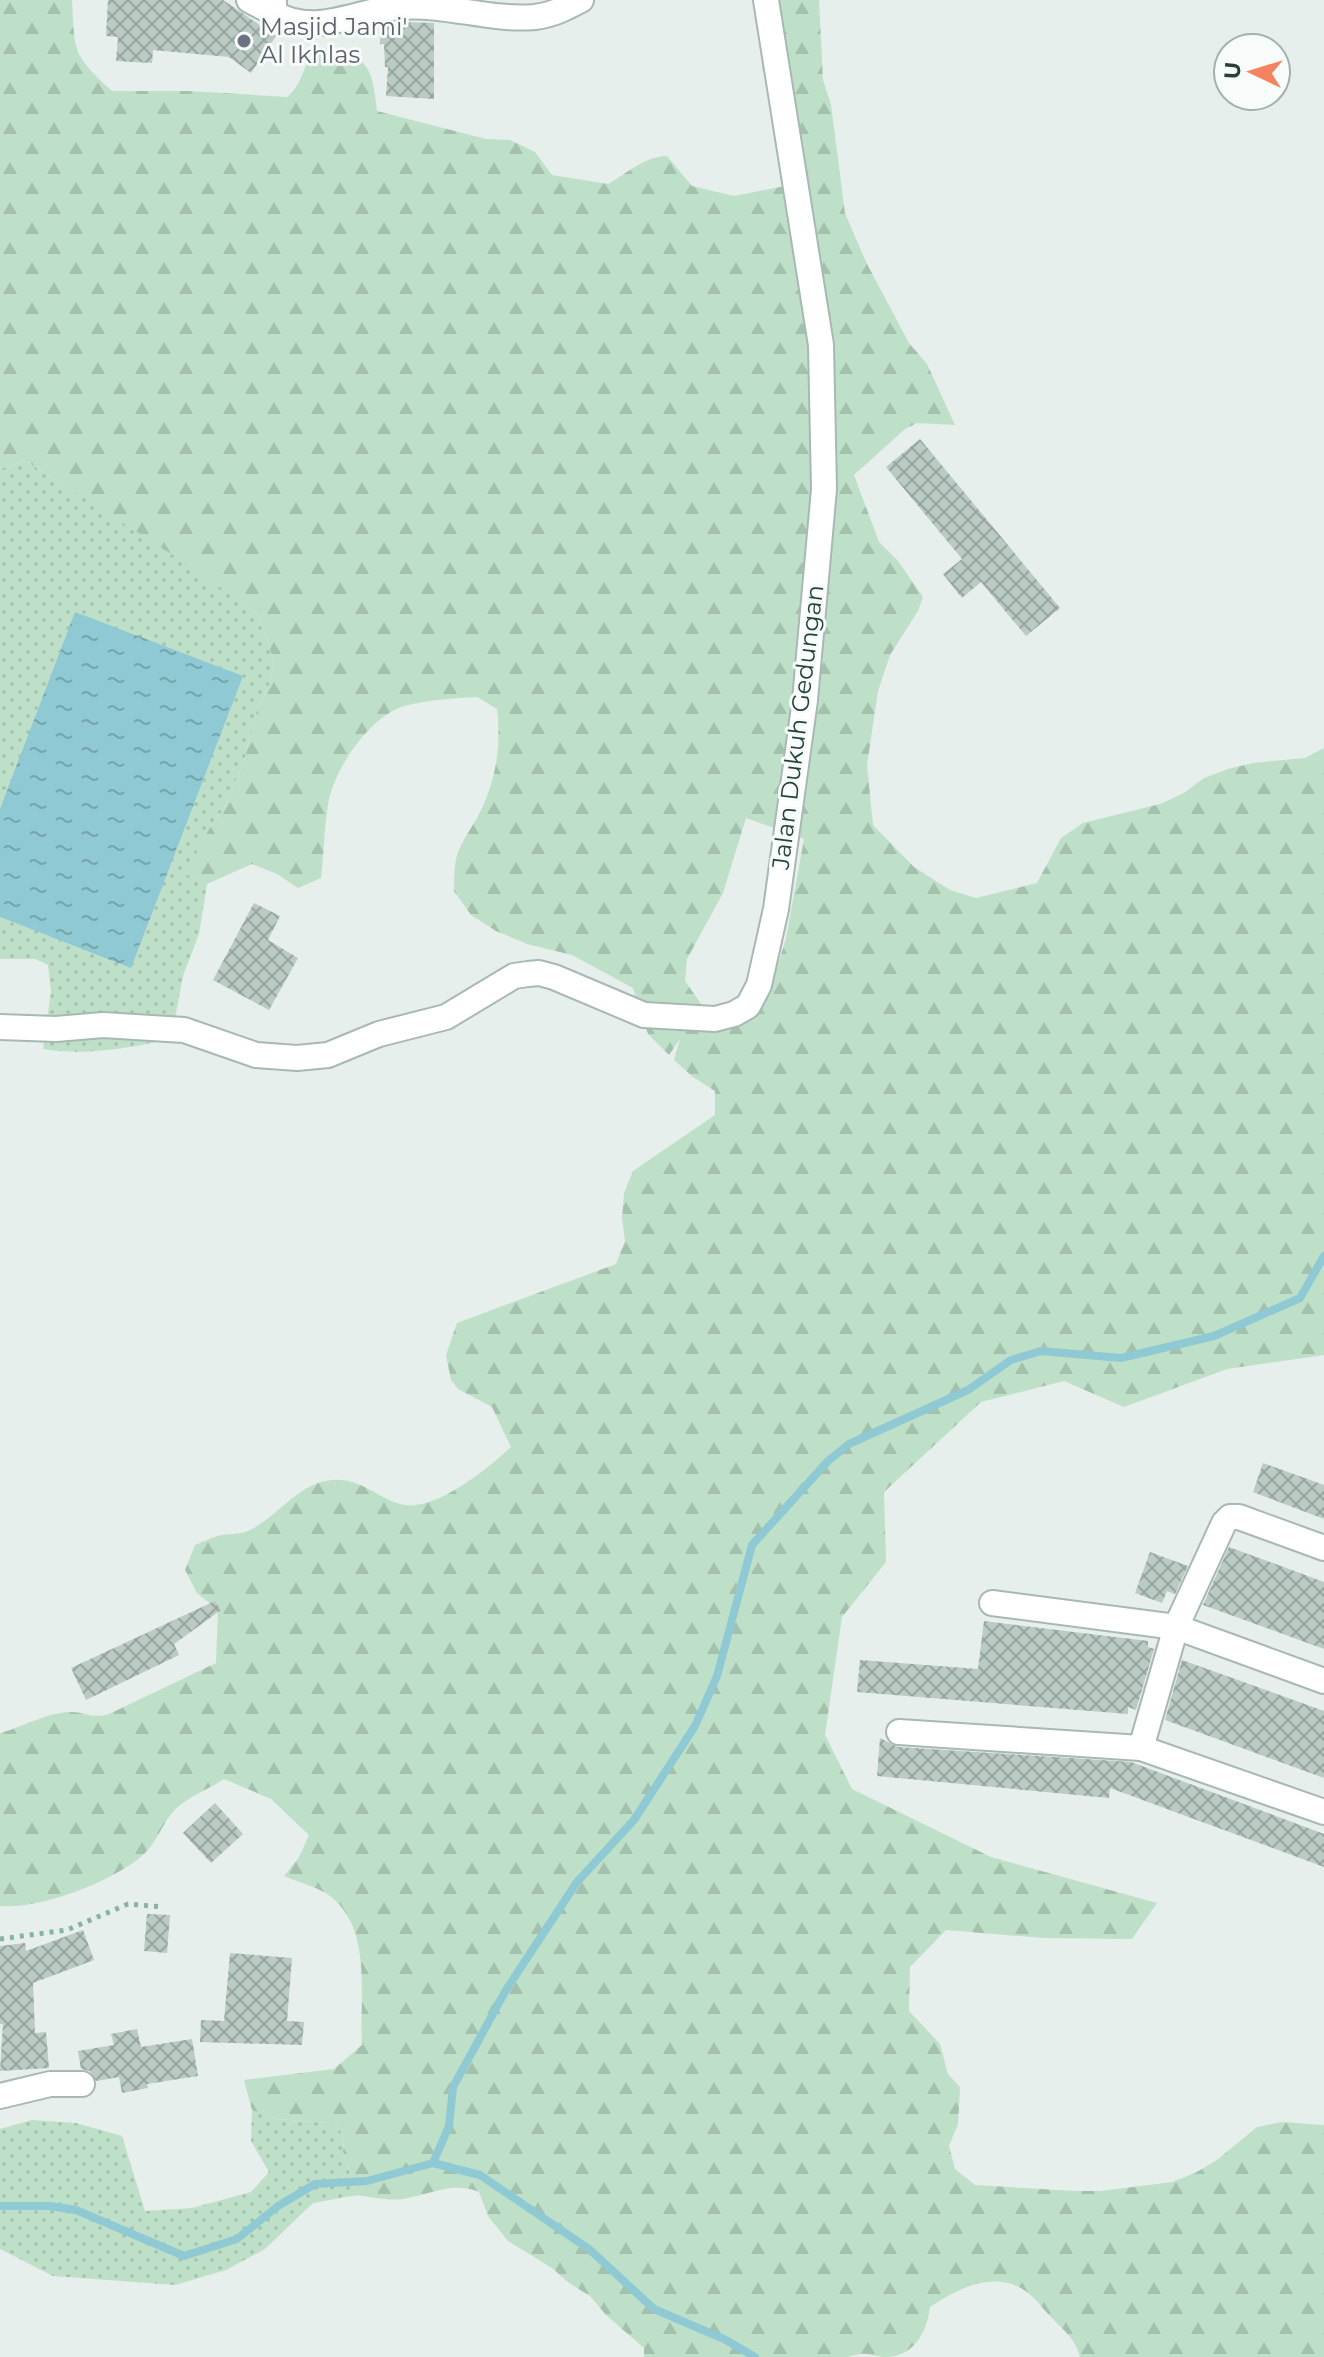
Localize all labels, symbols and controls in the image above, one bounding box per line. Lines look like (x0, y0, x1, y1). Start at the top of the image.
place label: Masjid Jami' Al Ikhlas (260, 12, 407, 69)
marker: Masjid Jami' Al Ikhlas (235, 32, 253, 50)
north arrow (1212, 32, 1292, 112)
text: U (1218, 61, 1247, 80)
street label: Jalan Dukuh Gedungan (766, 583, 829, 872)

